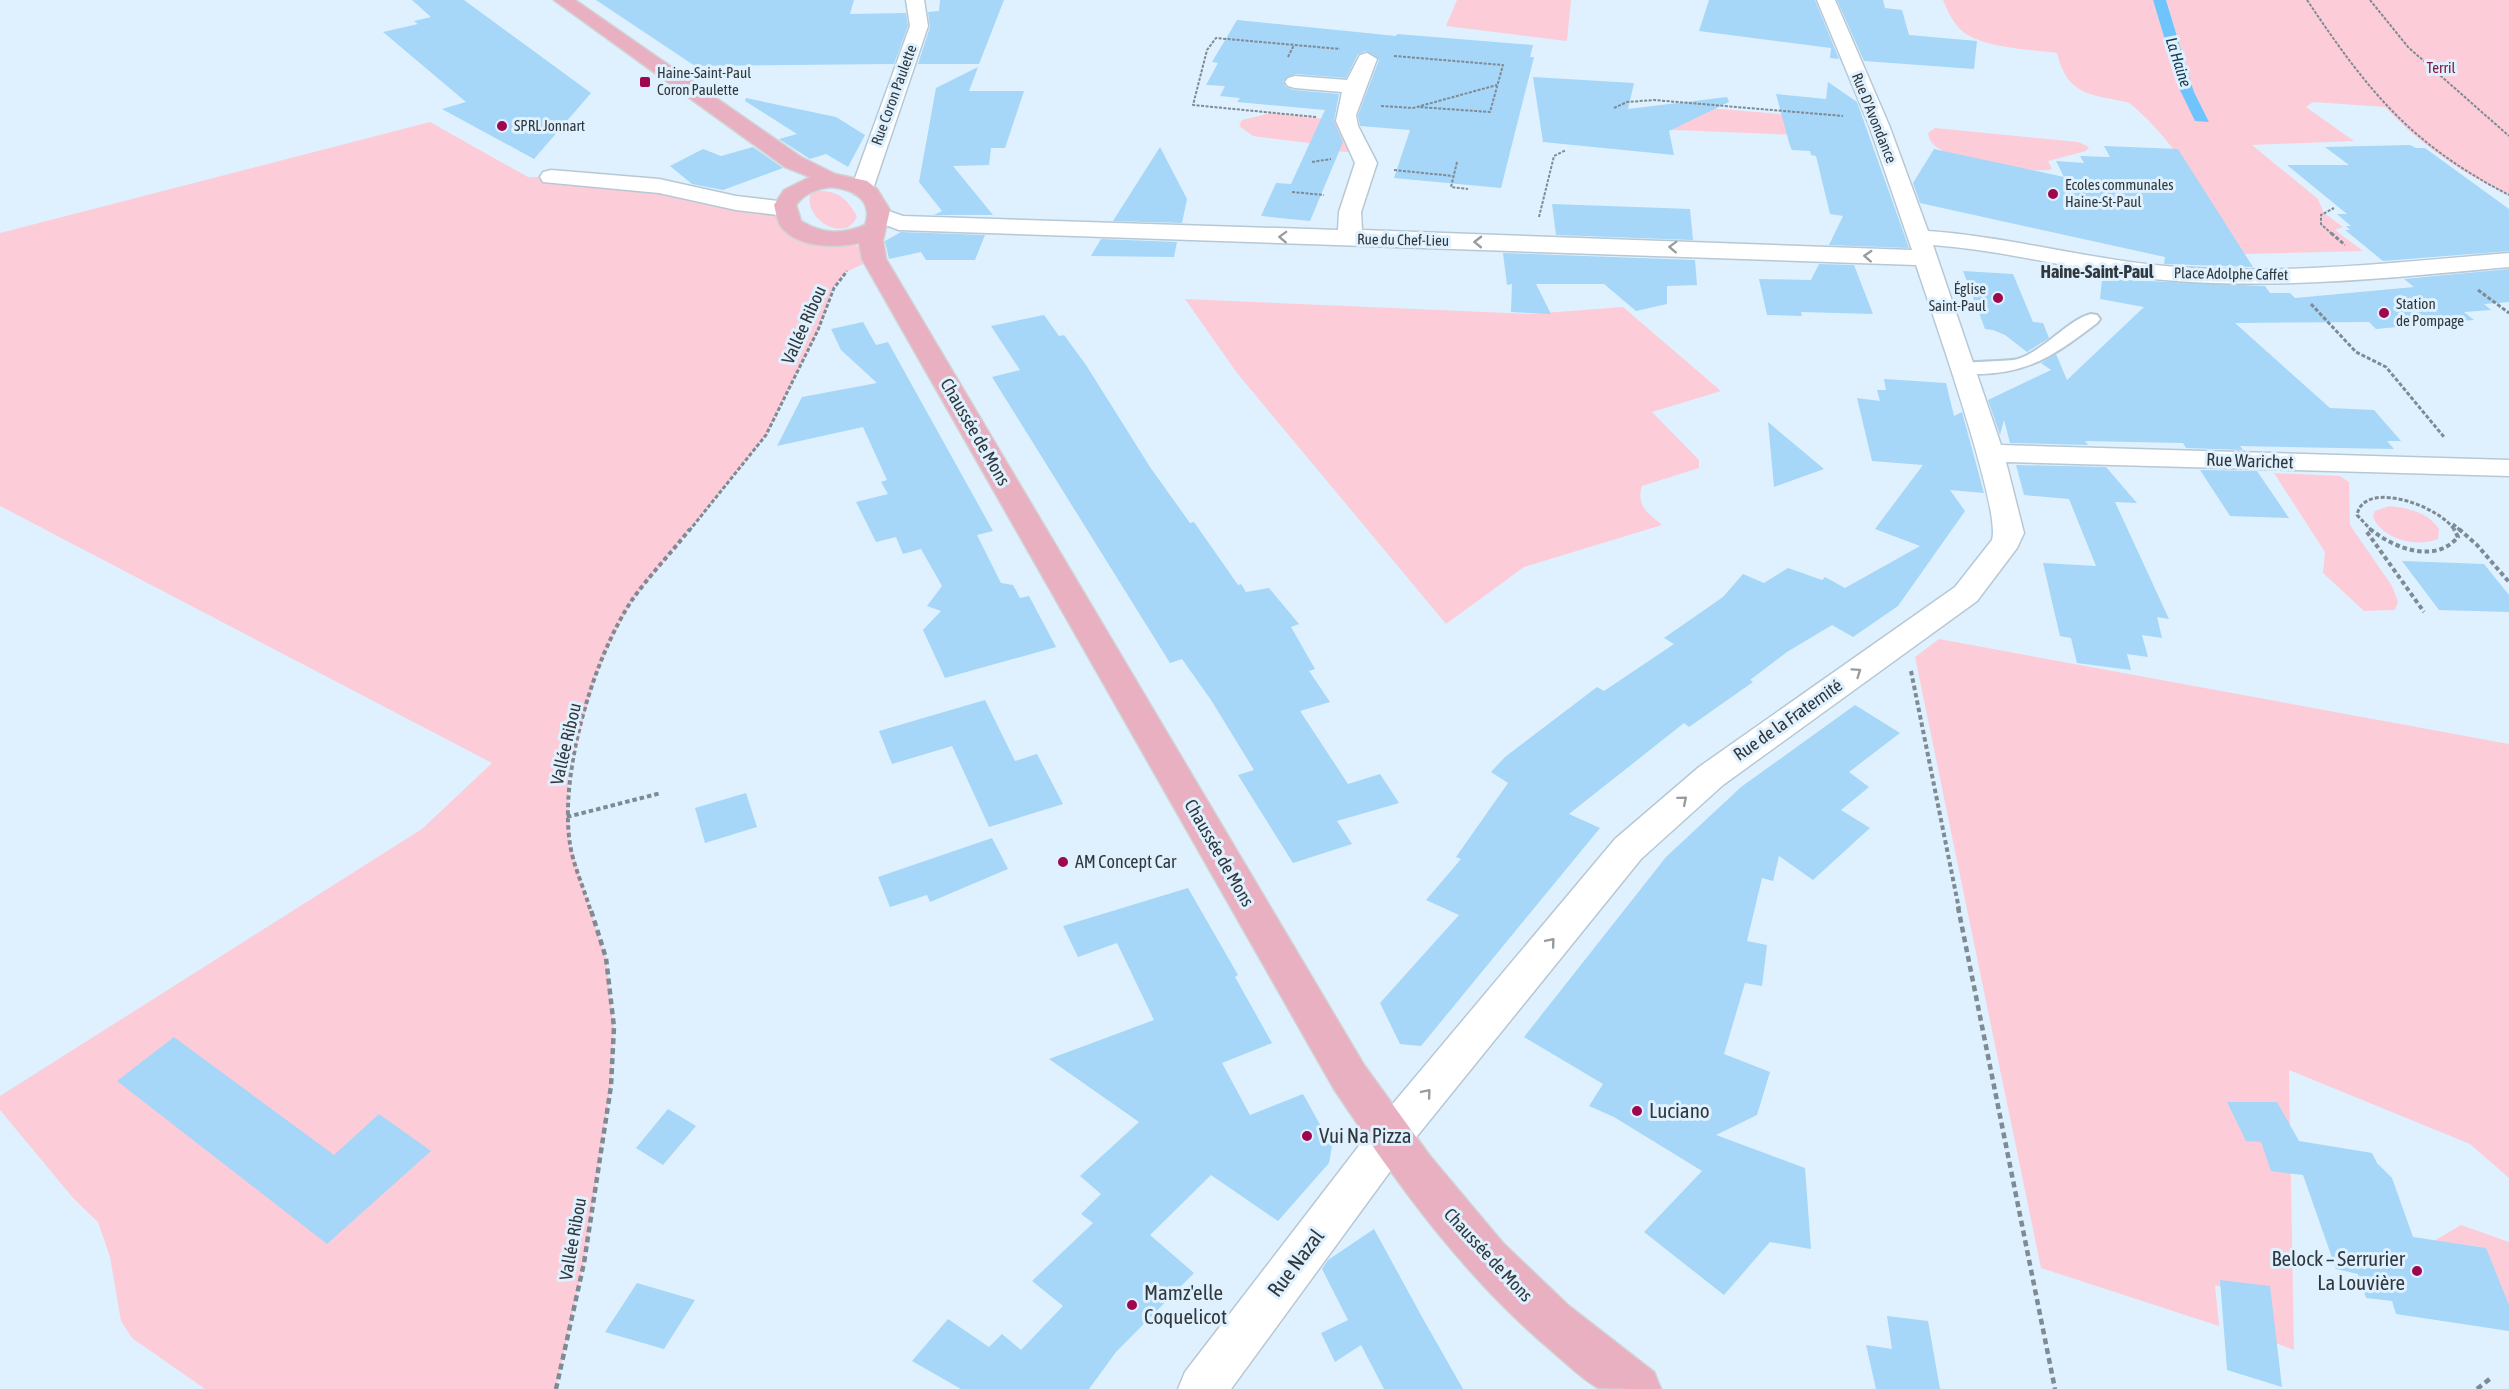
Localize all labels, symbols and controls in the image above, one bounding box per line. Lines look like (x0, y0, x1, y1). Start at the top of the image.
water label: La Haine (2163, 35, 2195, 89)
street label: Rue Coron Paulette (868, 42, 920, 147)
park label: Terril (2427, 59, 2455, 76)
place label: Haine-Saint-Paul Coron Paulette (657, 64, 751, 98)
street label: Rue D'Avondance (1849, 70, 1900, 166)
marker: Haine-Saint-Paul Coron Paulette (638, 75, 652, 89)
place label: SPRL Jonnart (514, 117, 585, 134)
marker: SPRL Jonnart (495, 119, 509, 133)
place label: Ecoles communales Haine-St-Paul (2065, 176, 2174, 210)
marker: Ecoles communales Haine-St-Paul (2046, 187, 2060, 201)
one-way arrow (1279, 230, 1288, 243)
street label: Rue du Chef-Lieu (1357, 230, 1449, 249)
one-way arrow (1474, 236, 1483, 248)
one-way arrow (1669, 241, 1678, 254)
one-way arrow (1864, 249, 1873, 262)
district label: Haine-Saint-Paul (2040, 261, 2154, 282)
street label: Place Adolphe Caffet (2174, 264, 2288, 283)
place label: Église Saint-Paul (1929, 280, 1986, 314)
street label: Vallée Ribou (777, 282, 830, 367)
marker: Église Saint-Paul (1991, 291, 2005, 305)
place label: Station de Pompage (2396, 295, 2464, 329)
marker: Station de Pompage (2377, 306, 2391, 320)
street label: Chaussée de Mons (936, 374, 1015, 489)
street label: Rue Warichet (2206, 448, 2294, 473)
one-way arrow (1850, 668, 1861, 679)
street label: Rue de la Fraternité (1729, 674, 1846, 765)
street label: Vallée Ribou (546, 701, 585, 787)
street label: Chaussée de Mons (1180, 795, 1259, 910)
one-way arrow (1676, 796, 1687, 807)
place label: AM Concept Car (1075, 851, 1177, 872)
marker: AM Concept Car (1056, 855, 1070, 869)
one-way arrow (1544, 938, 1555, 949)
one-way arrow (1420, 1089, 1431, 1100)
place label: Luciano (1649, 1098, 1710, 1122)
marker: Luciano (1630, 1104, 1644, 1118)
place label: Vui Na Pizza (1319, 1123, 1411, 1147)
marker: Vui Na Pizza (1300, 1129, 1314, 1143)
street label: Vallée Ribou (555, 1196, 590, 1282)
street label: Chaussée de Mons (1440, 1204, 1537, 1306)
street label: Rue Nazal (1262, 1224, 1329, 1301)
place label: Belock – Serrurier La Louvière (2271, 1246, 2406, 1294)
marker: Belock – Serrurier La Louvière (2410, 1264, 2424, 1278)
place label: Mamz'elle Coquelicot (1144, 1280, 1227, 1328)
marker: Mamz'elle Coquelicot (1125, 1298, 1139, 1312)

